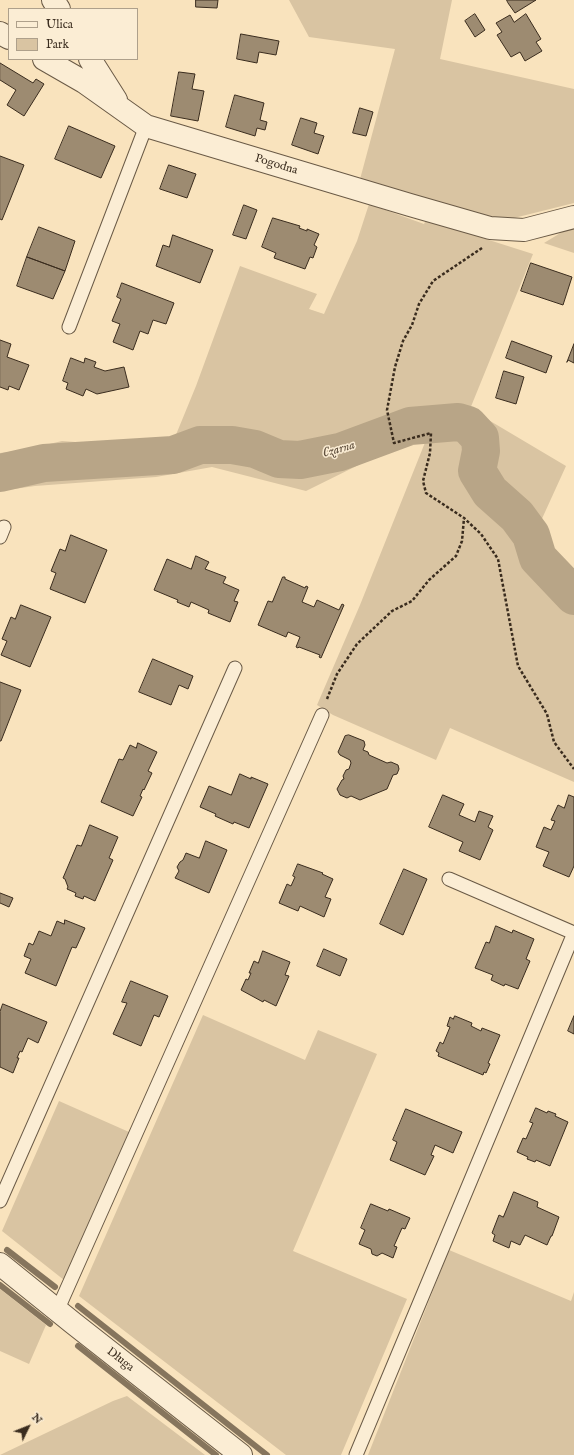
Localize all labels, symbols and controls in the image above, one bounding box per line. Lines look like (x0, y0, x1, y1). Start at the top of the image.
legend (8, 8, 138, 60)
text: Ulica (46, 17, 73, 32)
text: Park (46, 37, 69, 52)
street label: Pogodna (253, 152, 299, 178)
water label: Czarna (321, 438, 357, 462)
street label: Długa (103, 1345, 137, 1375)
north arrow (8, 1407, 48, 1447)
text: N (28, 1411, 45, 1427)

